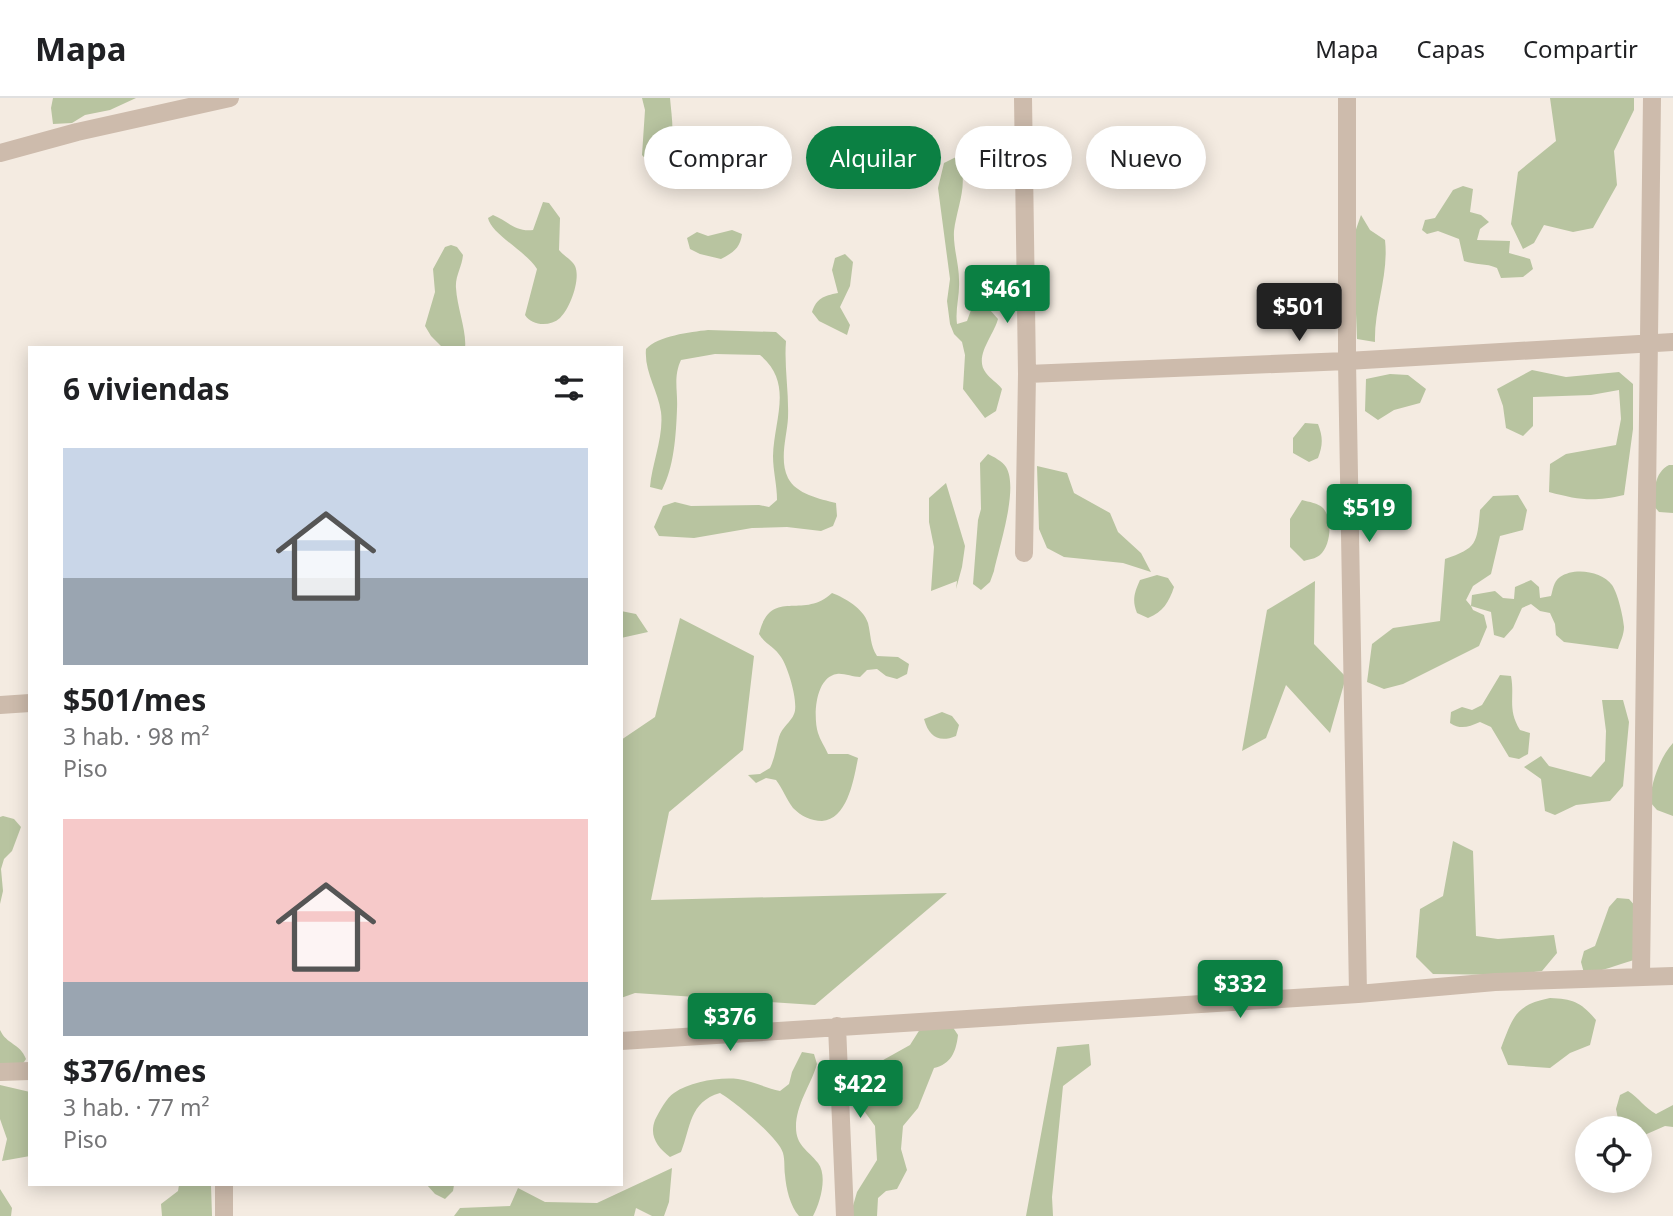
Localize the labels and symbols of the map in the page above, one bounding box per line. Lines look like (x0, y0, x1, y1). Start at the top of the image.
pin: $461 (966, 266, 1048, 325)
pin: $501 (1258, 284, 1340, 343)
pin: $519 (1328, 484, 1410, 544)
pin: $332 (1199, 960, 1281, 1020)
pin: $376 (689, 993, 771, 1053)
pin: $422 (819, 1060, 901, 1120)

